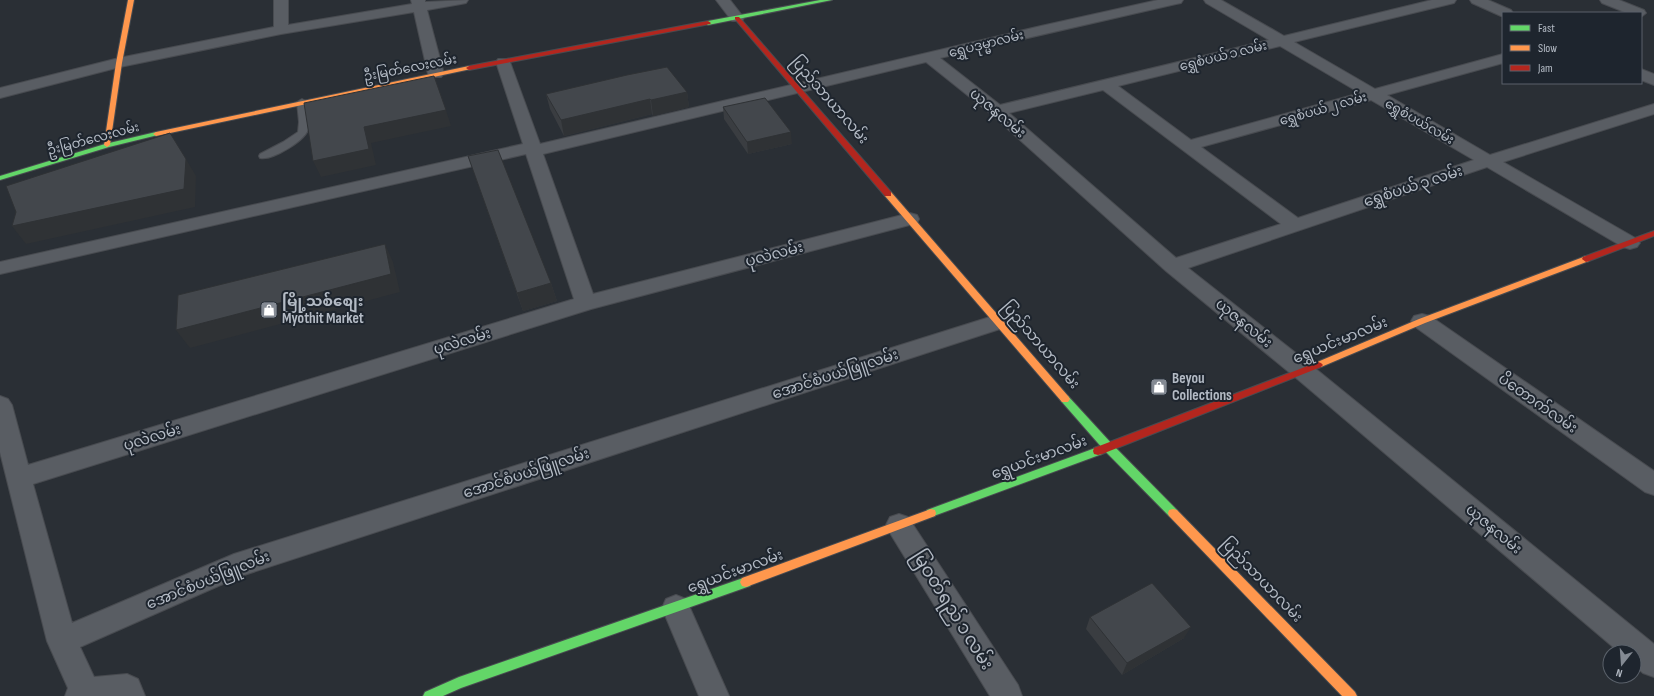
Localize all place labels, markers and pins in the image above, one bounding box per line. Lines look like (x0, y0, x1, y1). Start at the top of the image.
place label: မြို့သစ်စျေး Myothit Market (282, 291, 364, 328)
shop icon: မြို့သစ်စျေး Myothit Market (259, 300, 279, 320)
place label: Beyou Collections (1172, 369, 1232, 405)
shop icon: Beyou Collections (1149, 377, 1169, 397)

